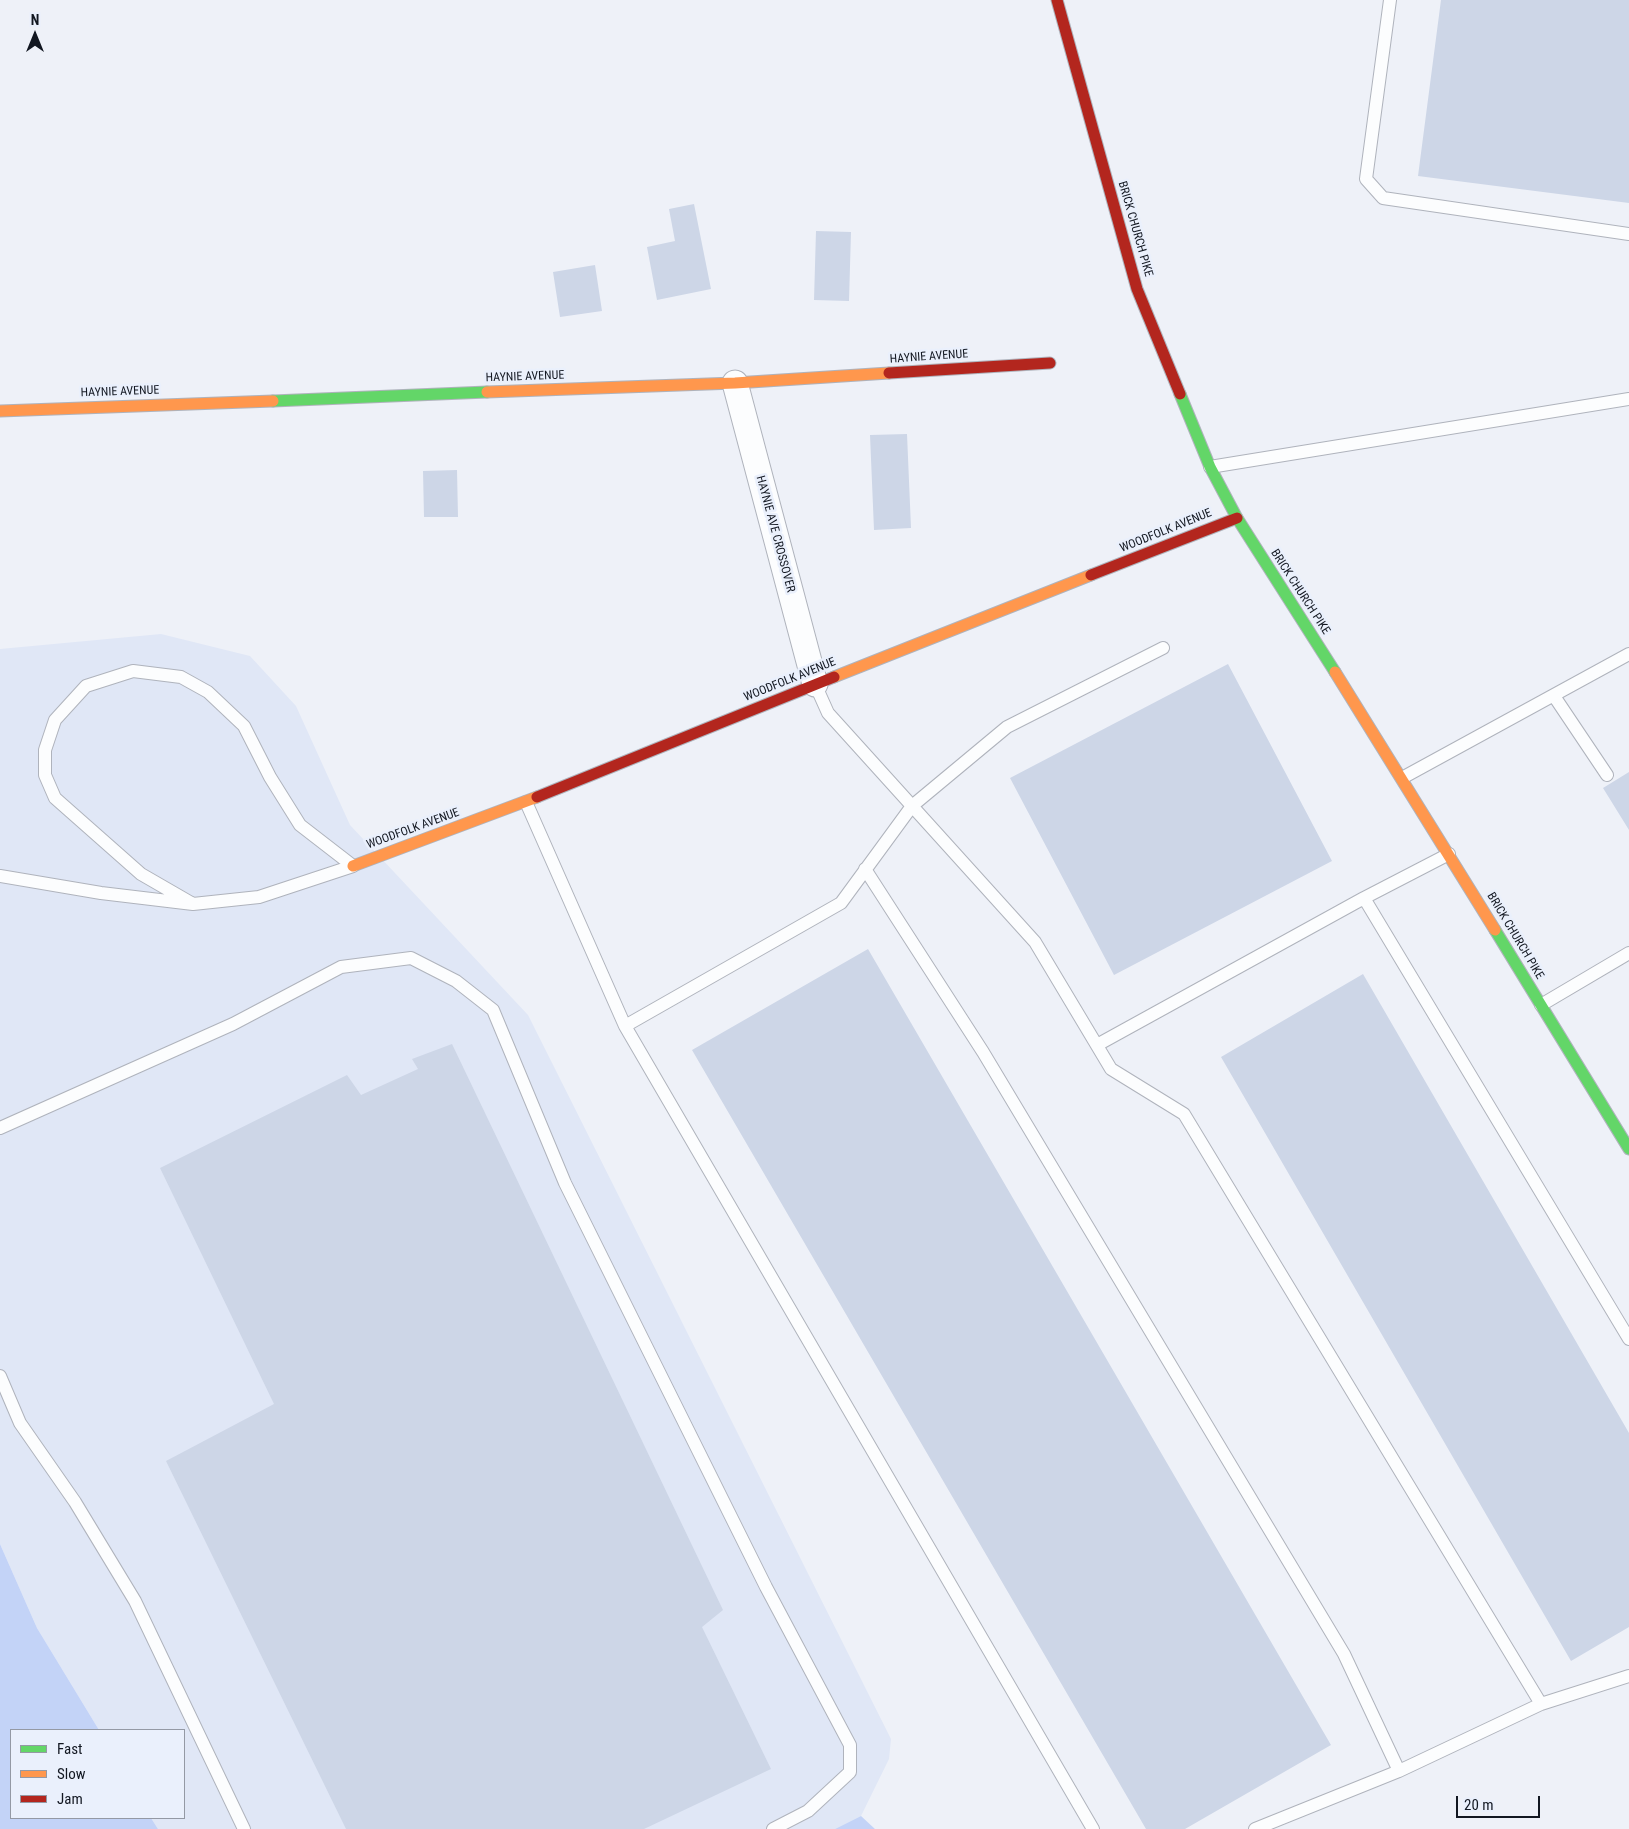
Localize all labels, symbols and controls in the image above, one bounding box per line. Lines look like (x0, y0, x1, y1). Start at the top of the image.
north arrow (10, 10, 60, 60)
text: N (31, 12, 39, 28)
street label: BRICK CHURCH PIKE (1114, 180, 1156, 278)
street label: HAYNIE AVENUE (889, 347, 969, 367)
street label: HAYNIE AVENUE (485, 368, 565, 386)
street label: HAYNIE AVENUE (80, 383, 160, 401)
street label: HAYNIE AVE CROSSOVER (752, 474, 798, 594)
street label: WOODFOLK AVENUE (1118, 506, 1214, 556)
street label: BRICK CHURCH PIKE (1267, 547, 1333, 637)
street label: WOODFOLK AVENUE (742, 655, 838, 705)
street label: WOODFOLK AVENUE (365, 806, 461, 852)
street label: BRICK CHURCH PIKE (1483, 890, 1547, 982)
legend (10, 1729, 185, 1819)
text: Fast (57, 1740, 82, 1758)
text: Slow (57, 1765, 86, 1783)
scale bar (1459, 1786, 1543, 1818)
text: Jam (57, 1790, 83, 1808)
text: 20 m (1464, 1796, 1494, 1814)

